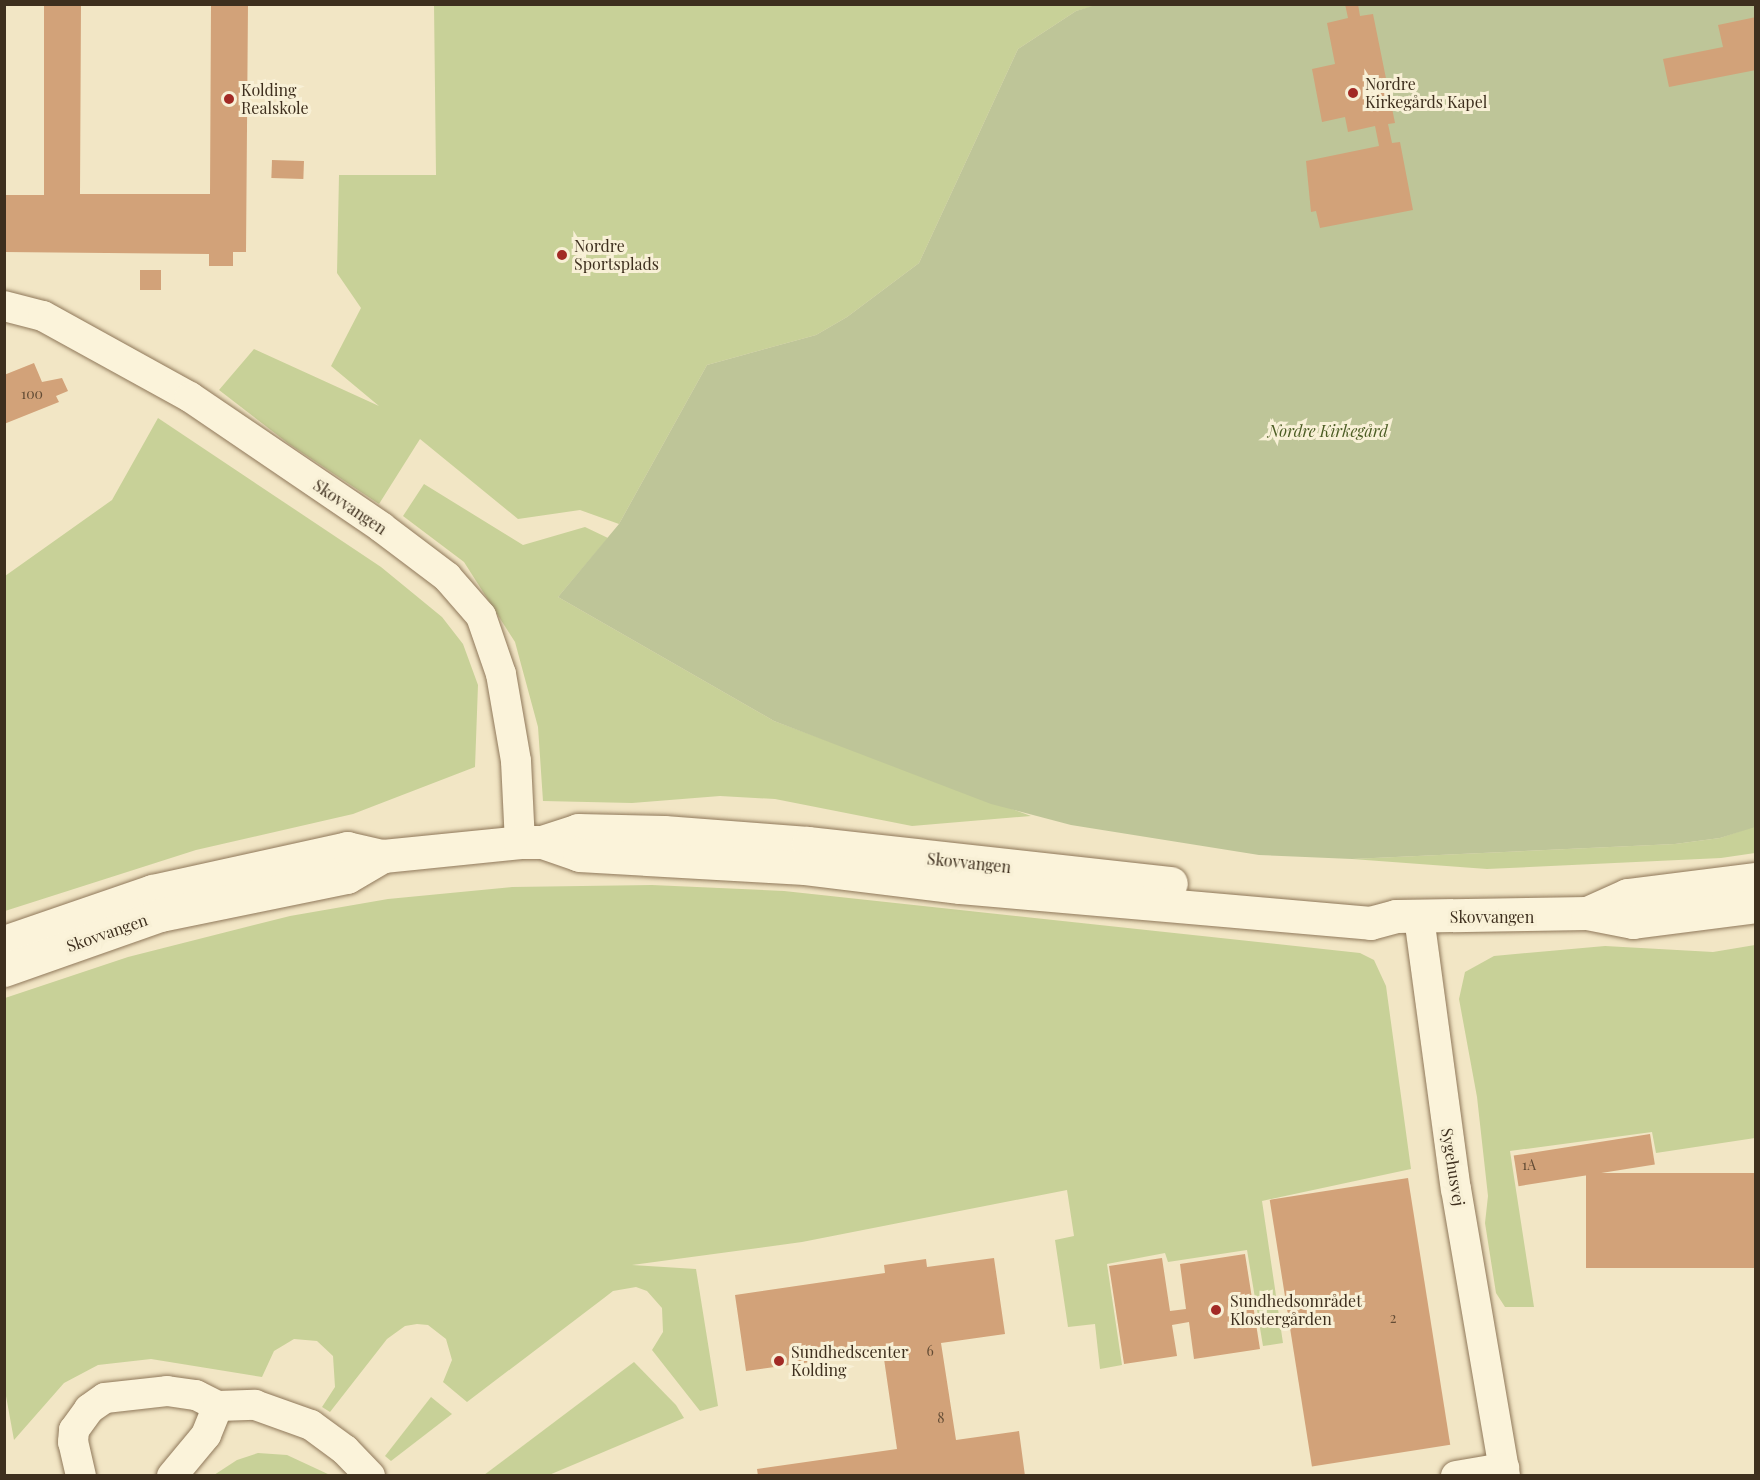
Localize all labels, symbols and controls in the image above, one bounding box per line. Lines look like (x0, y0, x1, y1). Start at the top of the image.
place label: Nordre Kirkegårds Kapel (1365, 74, 1487, 112)
place label: Kolding Realskole (241, 80, 309, 118)
marker: Nordre Kirkegårds Kapel (1346, 86, 1360, 100)
marker: Kolding Realskole (222, 92, 236, 106)
place label: Nordre Sportsplads (574, 236, 659, 274)
marker: Nordre Sportsplads (555, 248, 569, 262)
house number: 100 (21, 386, 43, 402)
park label: Nordre Kirkegård (1268, 421, 1388, 441)
street label: Skovvangen (310, 475, 390, 539)
street label: Skovvangen (926, 849, 1012, 877)
street label: Skovvangen (1450, 907, 1534, 927)
street label: Skovvangen (64, 910, 150, 956)
street label: Sygehusvej (1437, 1127, 1469, 1207)
house number: 1A (1522, 1157, 1536, 1173)
place label: Sundhedsområdet Klostergården (1230, 1291, 1362, 1329)
marker: Sundhedsområdet Klostergården (1207, 1301, 1225, 1319)
house number: 2 (1390, 1310, 1396, 1326)
place label: Sundhedscenter Kolding (791, 1342, 908, 1380)
house number: 6 (926, 1343, 934, 1359)
marker: Sundhedscenter Kolding (772, 1354, 786, 1368)
house number: 8 (937, 1410, 945, 1426)

